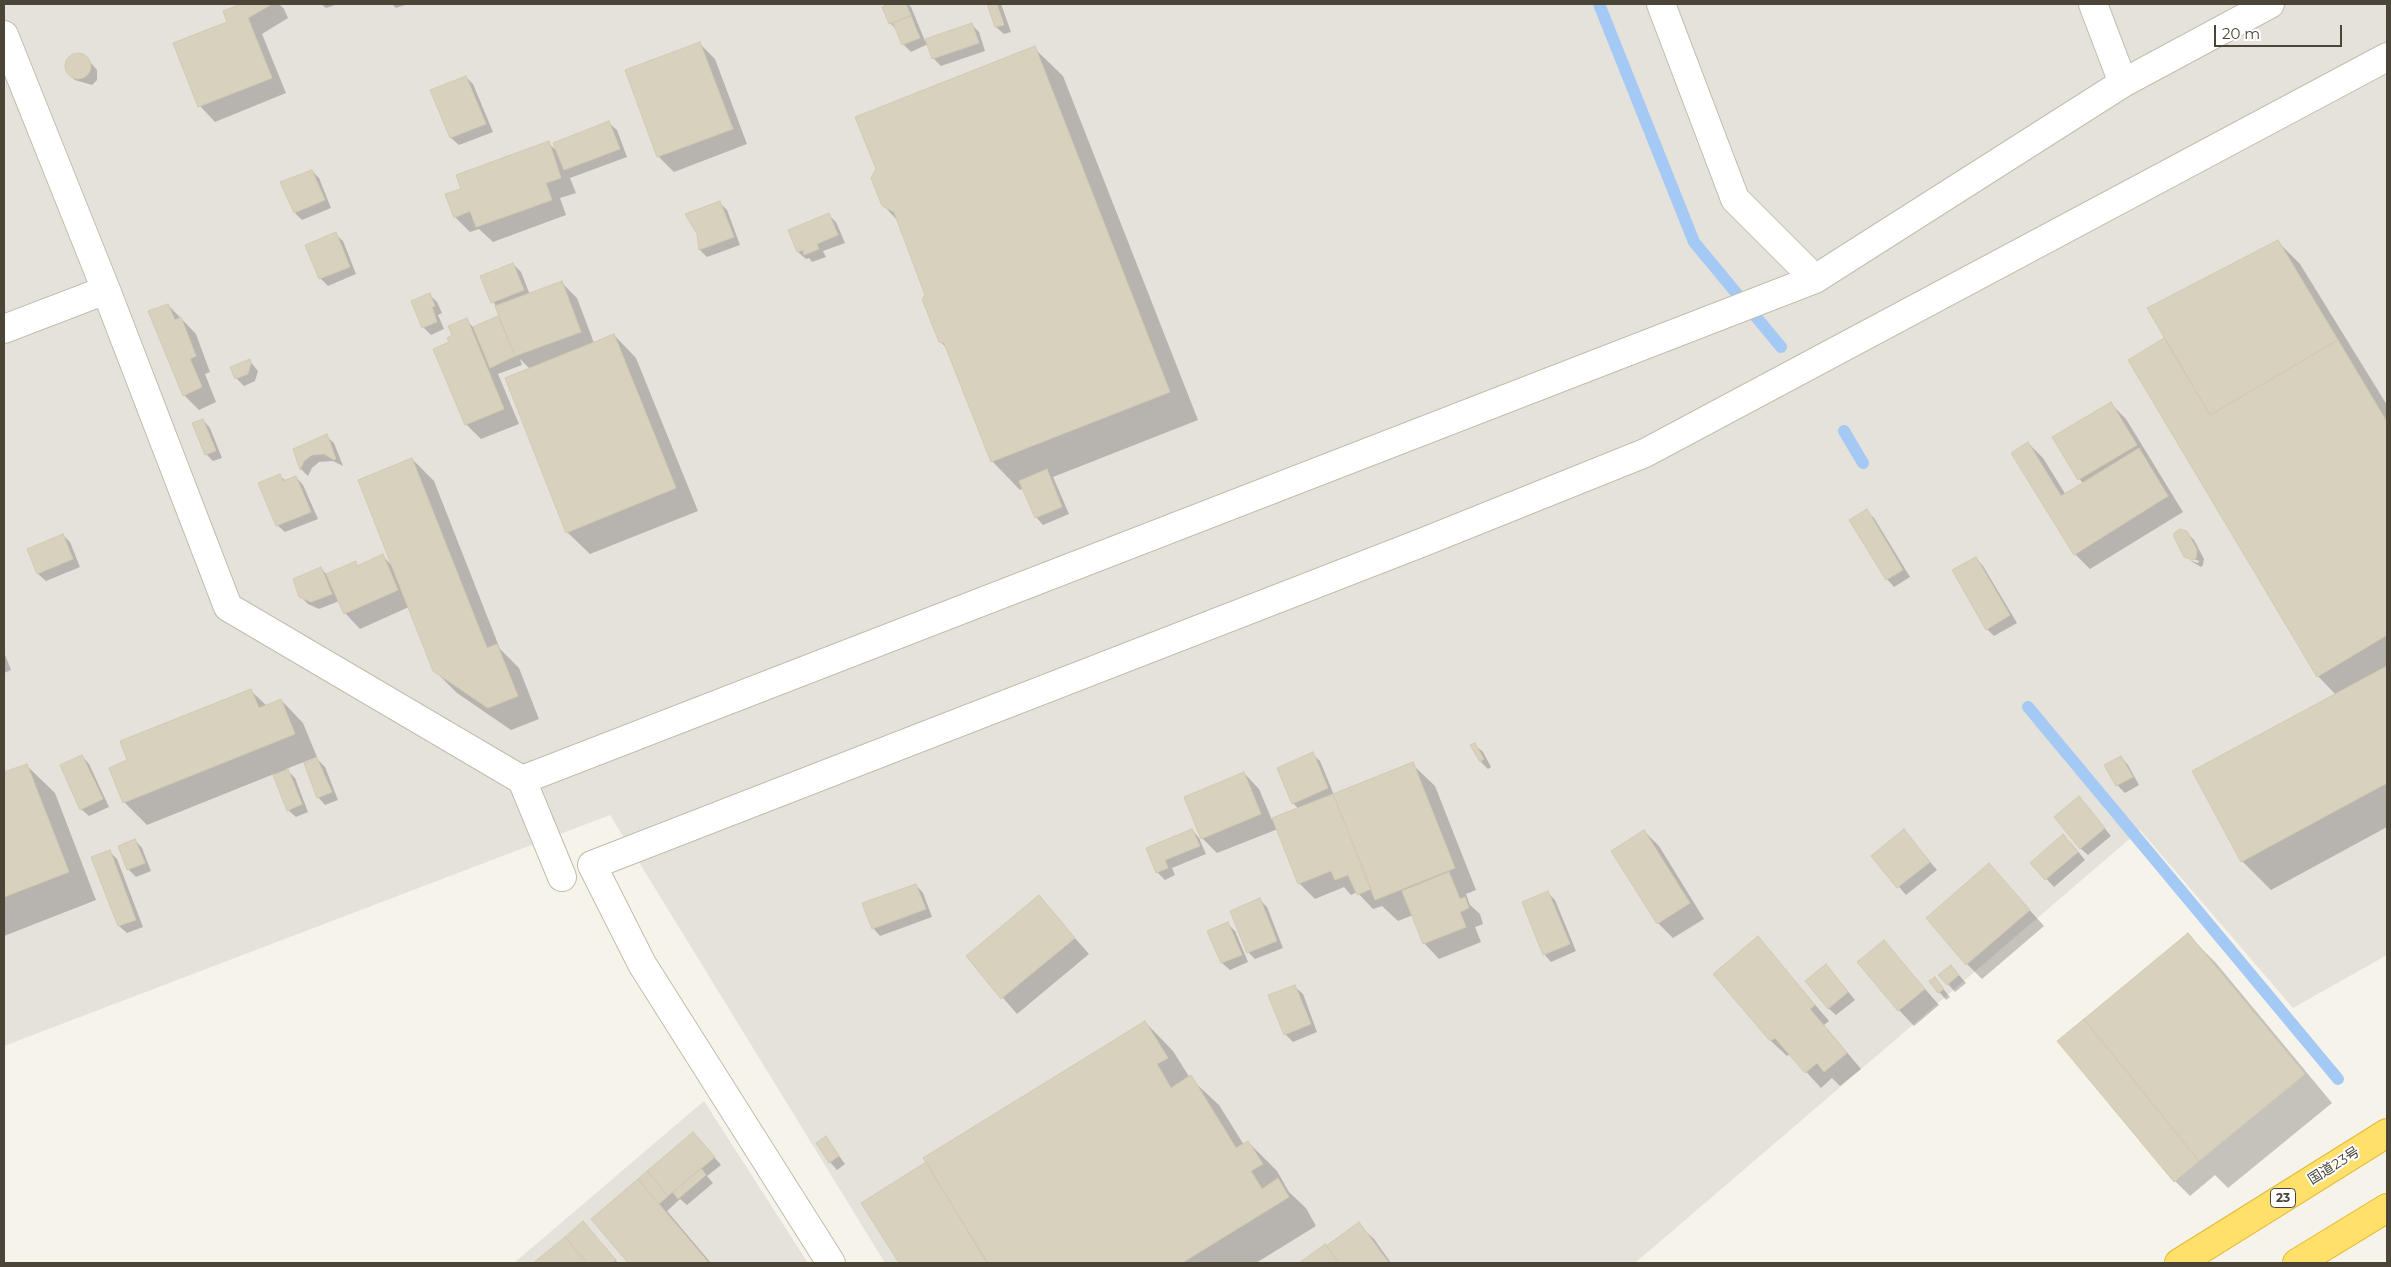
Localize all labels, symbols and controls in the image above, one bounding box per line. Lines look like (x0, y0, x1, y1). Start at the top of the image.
scale bar (2216, 15, 2344, 47)
text: 20 m (2222, 24, 2260, 43)
street label: 国道23号 (2305, 1144, 2363, 1188)
road number: 23 (2270, 1188, 2296, 1208)

